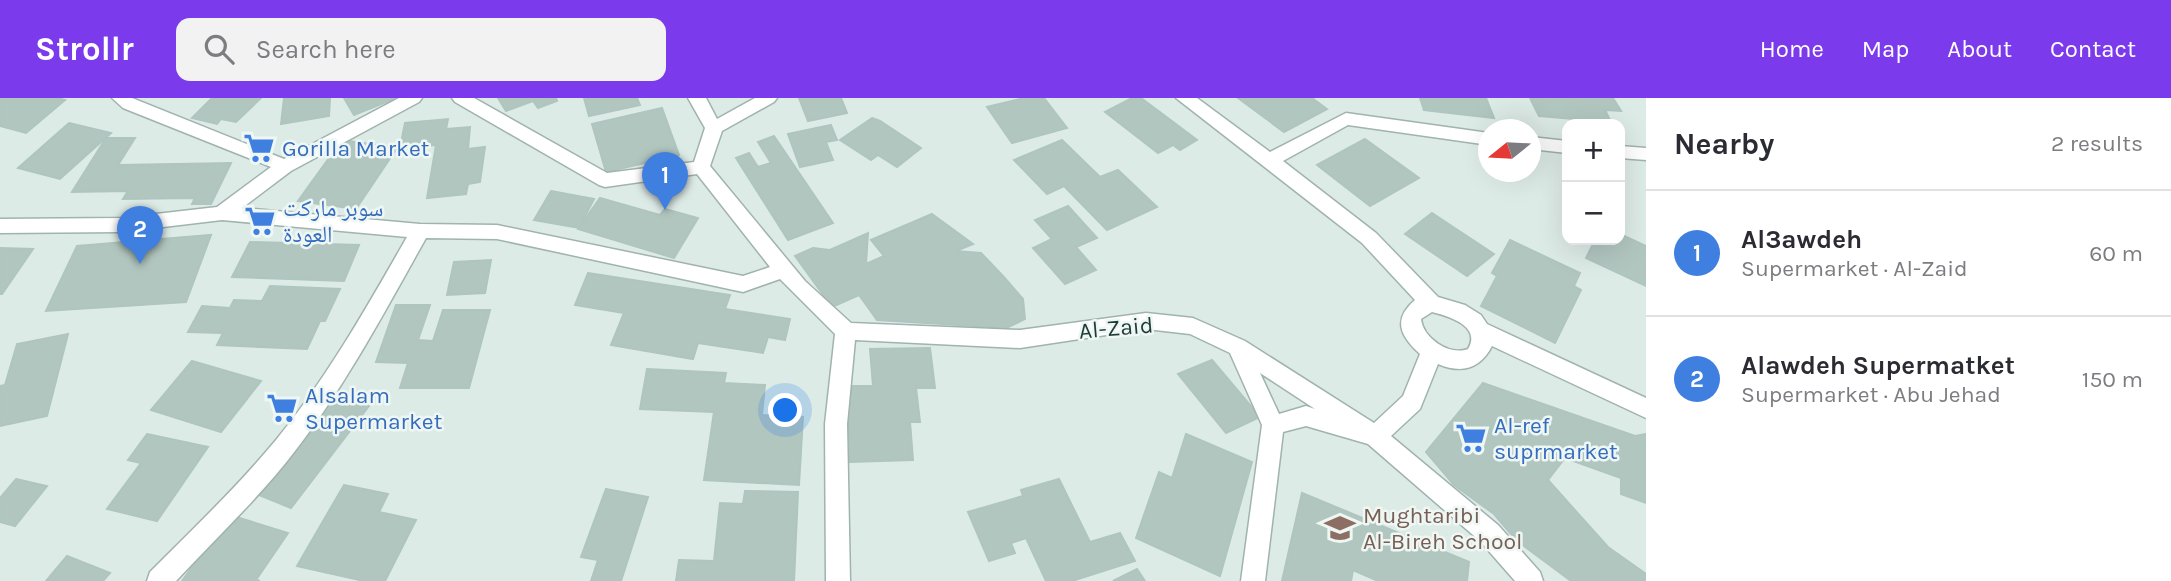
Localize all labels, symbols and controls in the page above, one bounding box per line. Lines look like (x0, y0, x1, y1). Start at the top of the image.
search box (176, 18, 666, 81)
text: Strollr (35, 30, 134, 68)
icon: search (200, 30, 238, 68)
text: Search here (256, 34, 396, 65)
text: Home (1760, 35, 1824, 63)
text: Map (1862, 35, 1909, 63)
text: About (1947, 35, 2012, 63)
text: Contact (2050, 35, 2136, 63)
north arrow (1478, 119, 1541, 182)
map controls (1562, 119, 1625, 245)
button: + (1562, 119, 1625, 182)
text: Nearby (1674, 126, 1774, 162)
text: 2 results (2051, 130, 2143, 157)
supermarket icon: Gorilla Market (242, 131, 276, 165)
place label: Gorilla Market (282, 135, 430, 162)
pin: 1 (642, 152, 688, 210)
button: − (1562, 182, 1625, 245)
place label: سوبر ماركت العودة (283, 195, 384, 248)
supermarket icon: سوبر ماركت العودة (243, 204, 277, 238)
pin: 2 (117, 206, 163, 264)
text: Al3awdeh (1741, 224, 1862, 255)
text: 1 (1693, 240, 1701, 267)
text: 60 m (2089, 240, 2143, 267)
text: Supermarket · Al-Zaid (1741, 255, 1968, 282)
street label: Al-Zaid (1078, 311, 1154, 345)
text: Alawdeh Supermatket (1741, 350, 2015, 381)
text: 2 (1690, 366, 1704, 393)
text: 150 m (2082, 366, 2143, 393)
text: Supermarket · Abu Jehad (1741, 381, 2001, 408)
place label: Alsalam Supermarket (305, 382, 443, 435)
supermarket icon: Alsalam Supermarket (265, 391, 299, 425)
your location (768, 393, 802, 427)
place label: Al-ref suprmarket (1494, 412, 1618, 465)
supermarket icon: Al-ref suprmarket (1454, 421, 1488, 455)
place label: Mughtaribi Al-Bireh School (1363, 502, 1523, 555)
school or university icon: Mughtaribi Al-Bireh School (1323, 511, 1357, 545)

